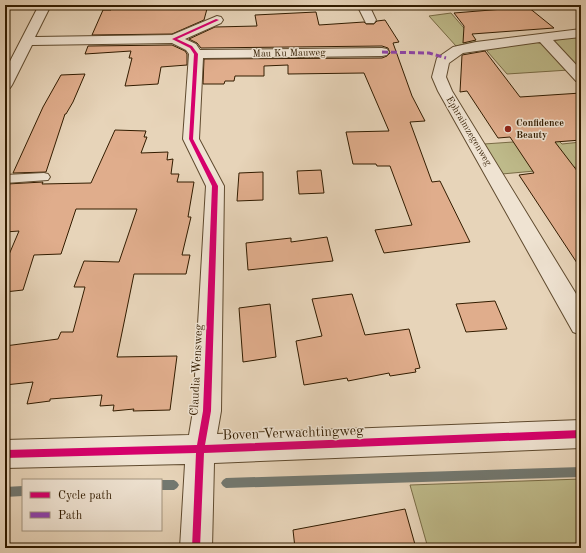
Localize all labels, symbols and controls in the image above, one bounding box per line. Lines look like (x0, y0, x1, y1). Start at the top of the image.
street label: Mau Ku Mauweg (252, 47, 326, 59)
street label: Ephraimzegenweg (444, 95, 494, 168)
place label: Confidence Beauty (516, 118, 564, 140)
marker: Confidence Beauty (503, 124, 513, 134)
street label: Claudia Wensweg (189, 323, 205, 416)
street label: Boven Verwachtingweg (222, 424, 364, 442)
legend (22, 479, 162, 531)
text: Cycle path (58, 490, 113, 502)
text: Path (58, 510, 83, 522)

